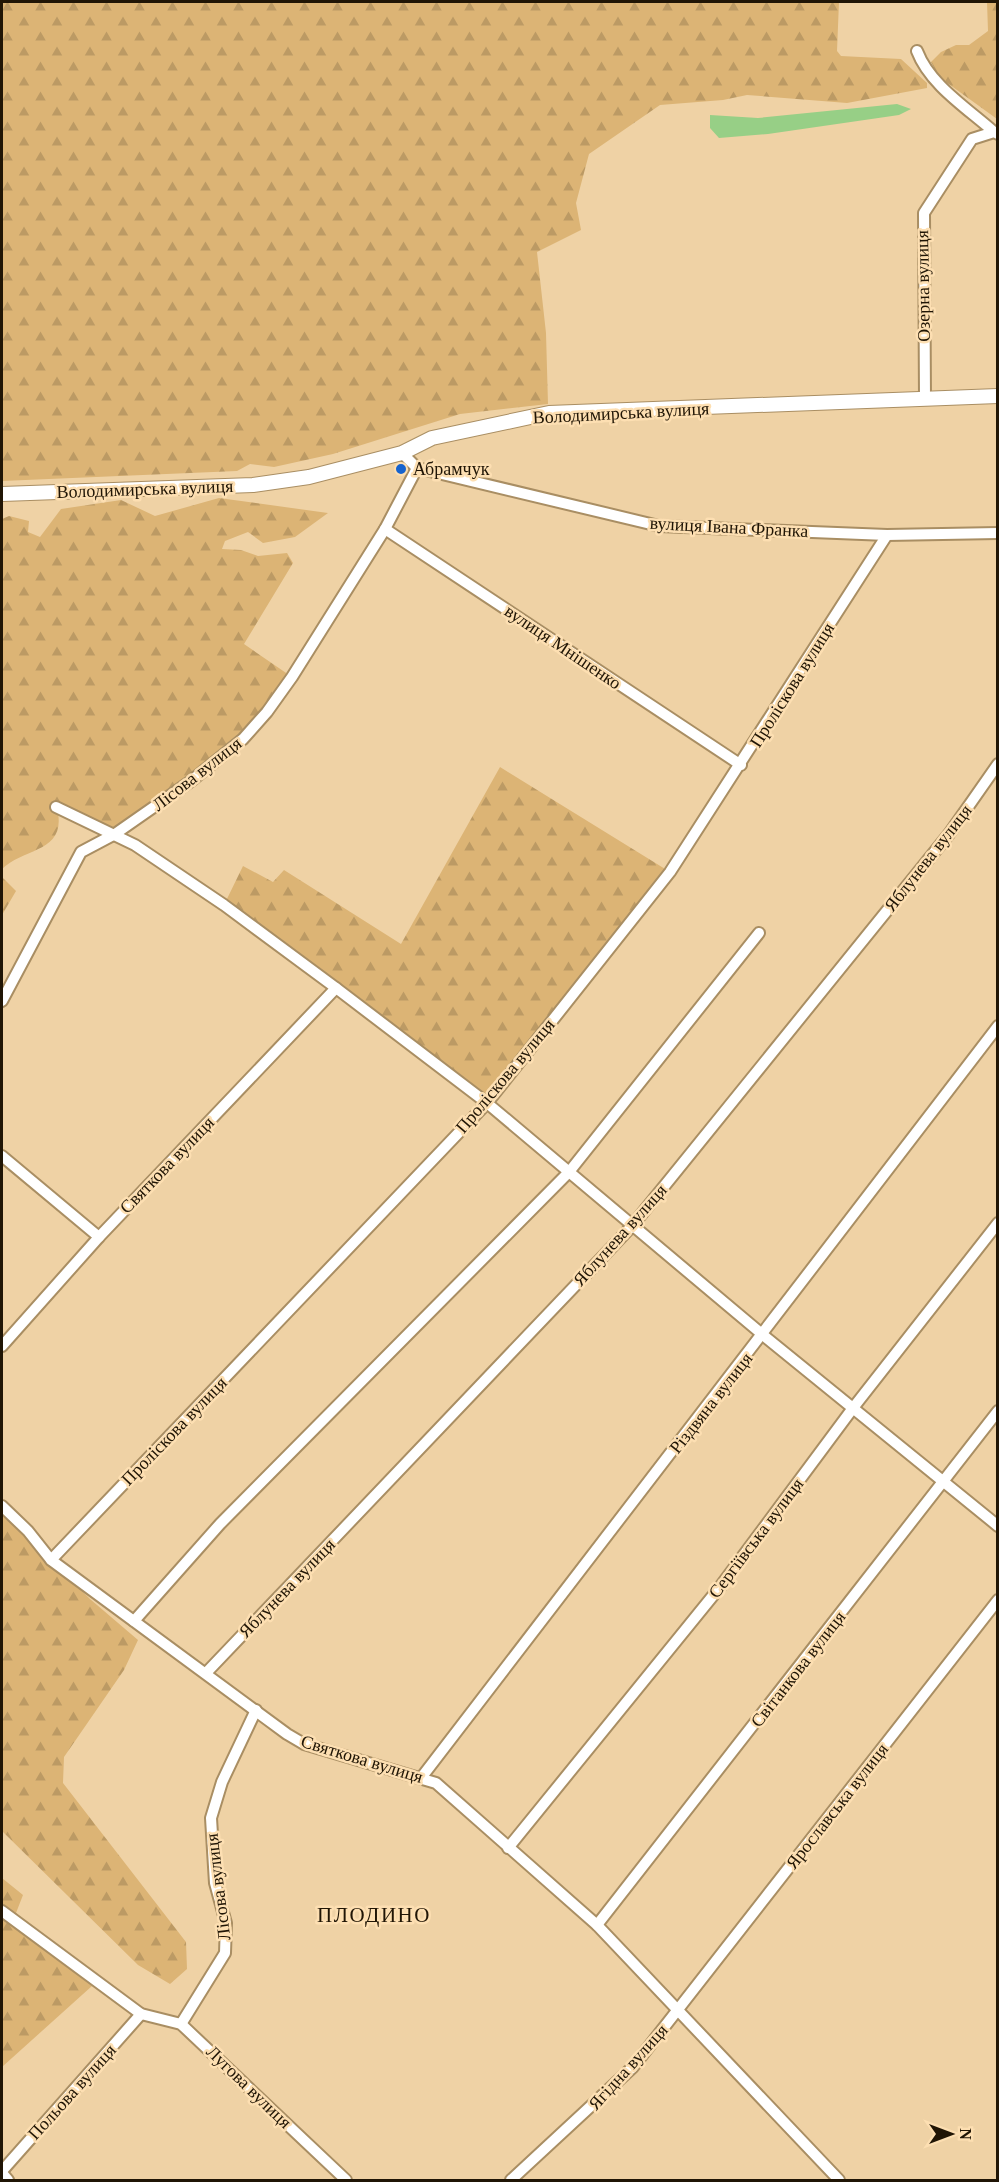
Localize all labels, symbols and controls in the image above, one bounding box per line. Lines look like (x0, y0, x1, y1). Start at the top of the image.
street label: Озерна вулиця (912, 230, 934, 342)
street label: Володимирська вулиця (532, 398, 710, 428)
place label: Абрамчук (413, 459, 490, 479)
marker: Абрамчук (394, 462, 408, 476)
street label: Володимирська вулиця (56, 476, 234, 502)
street label: вулиця Івана Франка (649, 513, 809, 541)
street label: вулиця Мнішенко (501, 601, 625, 693)
street label: Проліскова вулиця (746, 619, 838, 751)
street label: Лісова вулиця (148, 733, 246, 815)
street label: Яблунева вулиця (880, 801, 976, 915)
street label: Проліскова вулиця (451, 1015, 559, 1137)
street label: Святкова вулиця (116, 1113, 218, 1217)
street label: Яблунева вулиця (569, 1180, 671, 1290)
street label: Різдвяна вулиця (665, 1349, 757, 1457)
street label: Проліскова вулиця (117, 1373, 231, 1489)
street label: Сергіївська вулиця (704, 1474, 808, 1602)
street label: Яблунева вулиця (235, 1534, 339, 1642)
street label: Світанкова вулиця (747, 1607, 849, 1731)
street label: Святкова вулиця (299, 1731, 425, 1787)
street label: Ярославська вулиця (782, 1739, 892, 1873)
street label: Лісова вулиця (202, 1832, 234, 1942)
district label: ПЛОДИНО (317, 1903, 431, 1927)
street label: Ягідна вулиця (584, 2020, 672, 2114)
street label: Польова вулиця (24, 2040, 120, 2144)
street label: Лугова вулиця (202, 2042, 296, 2132)
north arrow (921, 2104, 981, 2164)
text: N (957, 2128, 974, 2140)

